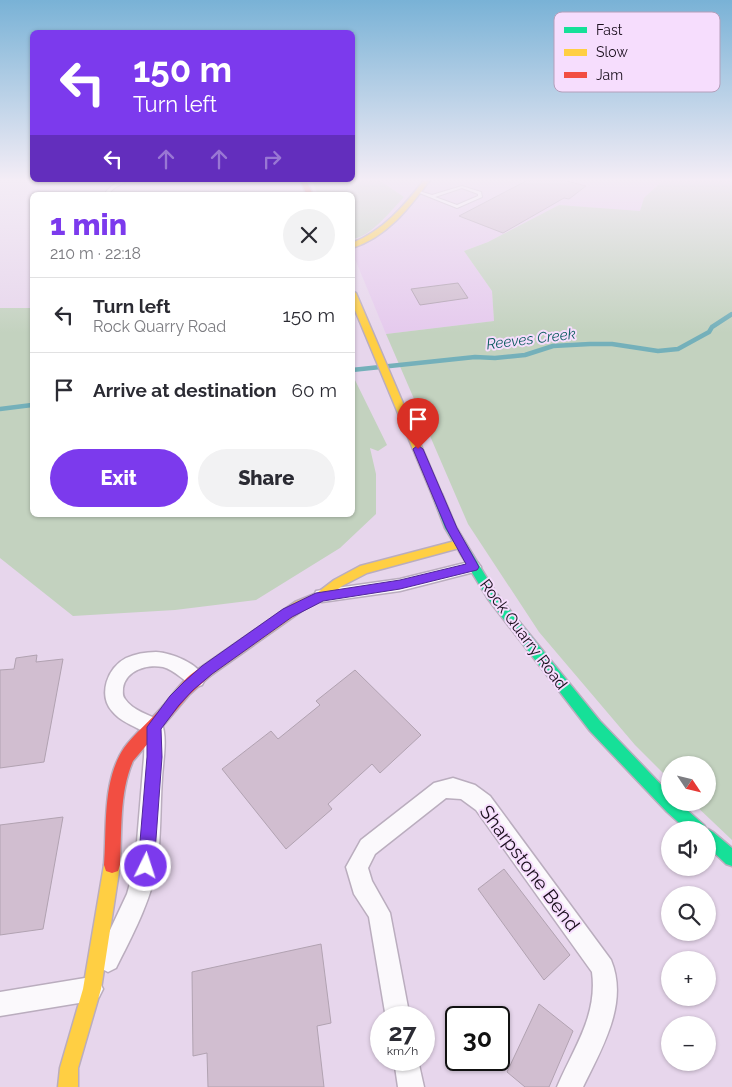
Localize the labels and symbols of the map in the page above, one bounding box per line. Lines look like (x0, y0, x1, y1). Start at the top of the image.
legend (554, 12, 720, 92)
text: Fast (596, 22, 623, 38)
text: Slow (596, 44, 628, 60)
text: Jam (596, 67, 623, 83)
water label: Reeves Creek (485, 325, 577, 353)
pin (397, 398, 439, 449)
street label: Rock Quarry Road (476, 575, 571, 693)
north arrow (661, 756, 716, 811)
street label: Sharpstone Bend (476, 801, 584, 935)
position arrow (119, 839, 171, 891)
speed limit sign: 30 (445, 1006, 510, 1071)

